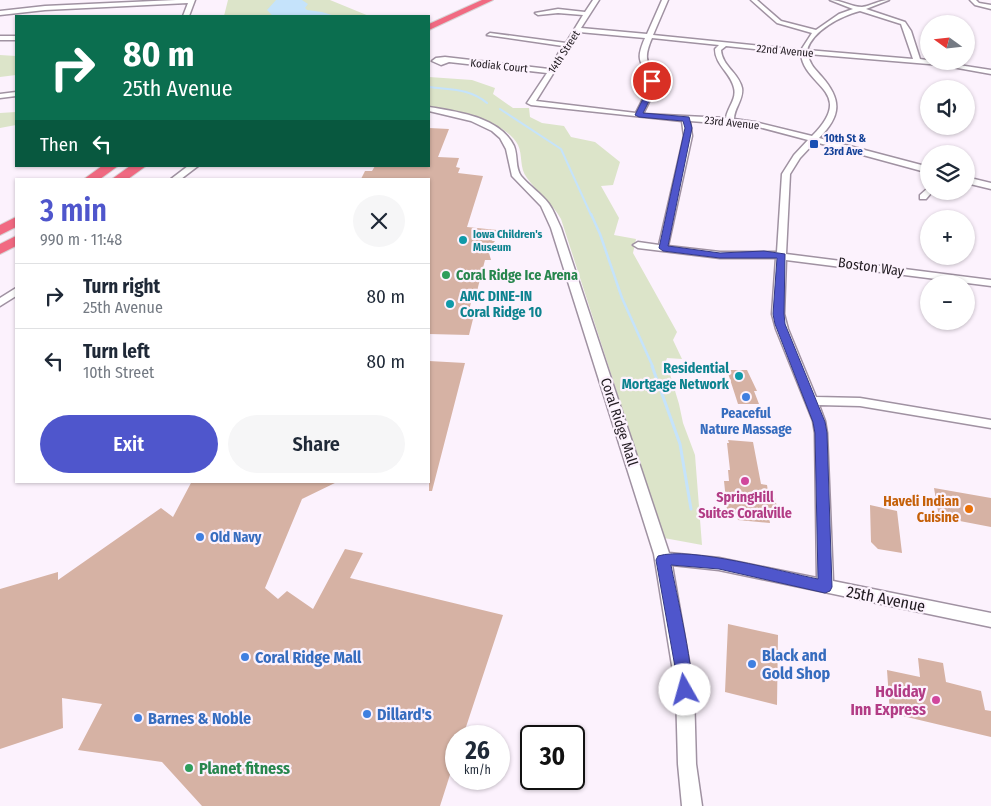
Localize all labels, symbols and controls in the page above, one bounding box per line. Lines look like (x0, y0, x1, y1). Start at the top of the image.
north arrow (920, 15, 975, 70)
map controls (920, 15, 975, 330)
street label: 14th Street (545, 28, 583, 76)
text: 80 m (123, 33, 195, 75)
icon: right (40, 35, 105, 100)
street label: 22nd Avenue (756, 42, 814, 60)
street label: Kodiak Court (470, 57, 529, 76)
pin (631, 60, 673, 102)
icon: arrive (638, 67, 666, 95)
text: 25th Avenue (123, 75, 233, 102)
button: sound (920, 80, 975, 135)
street label: 23rd Avenue (704, 114, 760, 132)
icon: left (88, 130, 116, 158)
place label: 10th St & 23rd Ave (823, 132, 866, 158)
text: Then (40, 133, 78, 156)
marker: 10th St & 23rd Ave (808, 138, 820, 150)
button: layers (920, 145, 975, 200)
text: 3 min (40, 193, 107, 229)
button: close (353, 195, 405, 247)
button: + (920, 210, 975, 265)
place label: Iowa Children's Museum (473, 228, 542, 254)
text: 990 m · 11:48 (40, 230, 122, 249)
marker: Iowa Children's Museum (457, 234, 469, 246)
street label: Boston Way (837, 254, 906, 280)
place label: Coral Ridge Ice Arena (456, 267, 578, 284)
marker: Coral Ridge Ice Arena (440, 269, 452, 281)
text: Turn right (83, 275, 160, 298)
button: − (920, 275, 975, 330)
icon: right (40, 282, 68, 310)
text: 80 m (367, 285, 405, 308)
place label: AMC DINE-IN Coral Ridge 10 (459, 288, 543, 321)
text: 25th Avenue (83, 298, 163, 317)
marker: AMC DINE-IN Coral Ridge 10 (444, 298, 456, 310)
text: Turn left (83, 340, 150, 363)
icon: left (40, 347, 68, 375)
text: 80 m (367, 350, 405, 373)
place label: Residential Mortgage Network (622, 360, 730, 393)
text: 10th Street (83, 363, 154, 382)
marker: Residential Mortgage Network (733, 370, 745, 382)
street label: Coral Ridge Mall (597, 376, 641, 468)
marker: Peaceful Nature Massage (740, 391, 752, 403)
place label: Peaceful Nature Massage (700, 405, 792, 438)
button: Exit (40, 415, 218, 473)
button: Share (228, 415, 405, 473)
marker: SpringHill Suites Coralville (739, 475, 751, 487)
place label: SpringHill Suites Coralville (698, 489, 792, 522)
place label: Haveli Indian Cuisine (883, 493, 959, 526)
marker: Haveli Indian Cuisine (963, 503, 975, 515)
place label: Old Navy (210, 529, 262, 546)
marker: Old Navy (194, 531, 206, 543)
street label: 25th Avenue (845, 582, 927, 616)
place label: Black and Gold Shop (762, 646, 831, 683)
place label: Coral Ridge Mall (255, 648, 362, 667)
marker: Coral Ridge Mall (239, 651, 251, 663)
marker: Black and Gold Shop (746, 658, 758, 670)
position arrow (658, 663, 710, 715)
place label: Holiday Inn Express (850, 682, 926, 719)
marker: Holiday Inn Express (930, 694, 942, 706)
place label: Dillard's (377, 705, 432, 724)
marker: Dillard's (361, 708, 373, 720)
place label: Barnes & Noble (148, 709, 251, 728)
marker: Barnes & Noble (132, 712, 144, 724)
speed limit sign: 30 (520, 725, 585, 790)
text: 26 (465, 736, 490, 766)
place label: Planet fitness (199, 759, 290, 778)
marker: Planet fitness (183, 762, 195, 774)
text: km/h (464, 763, 491, 777)

